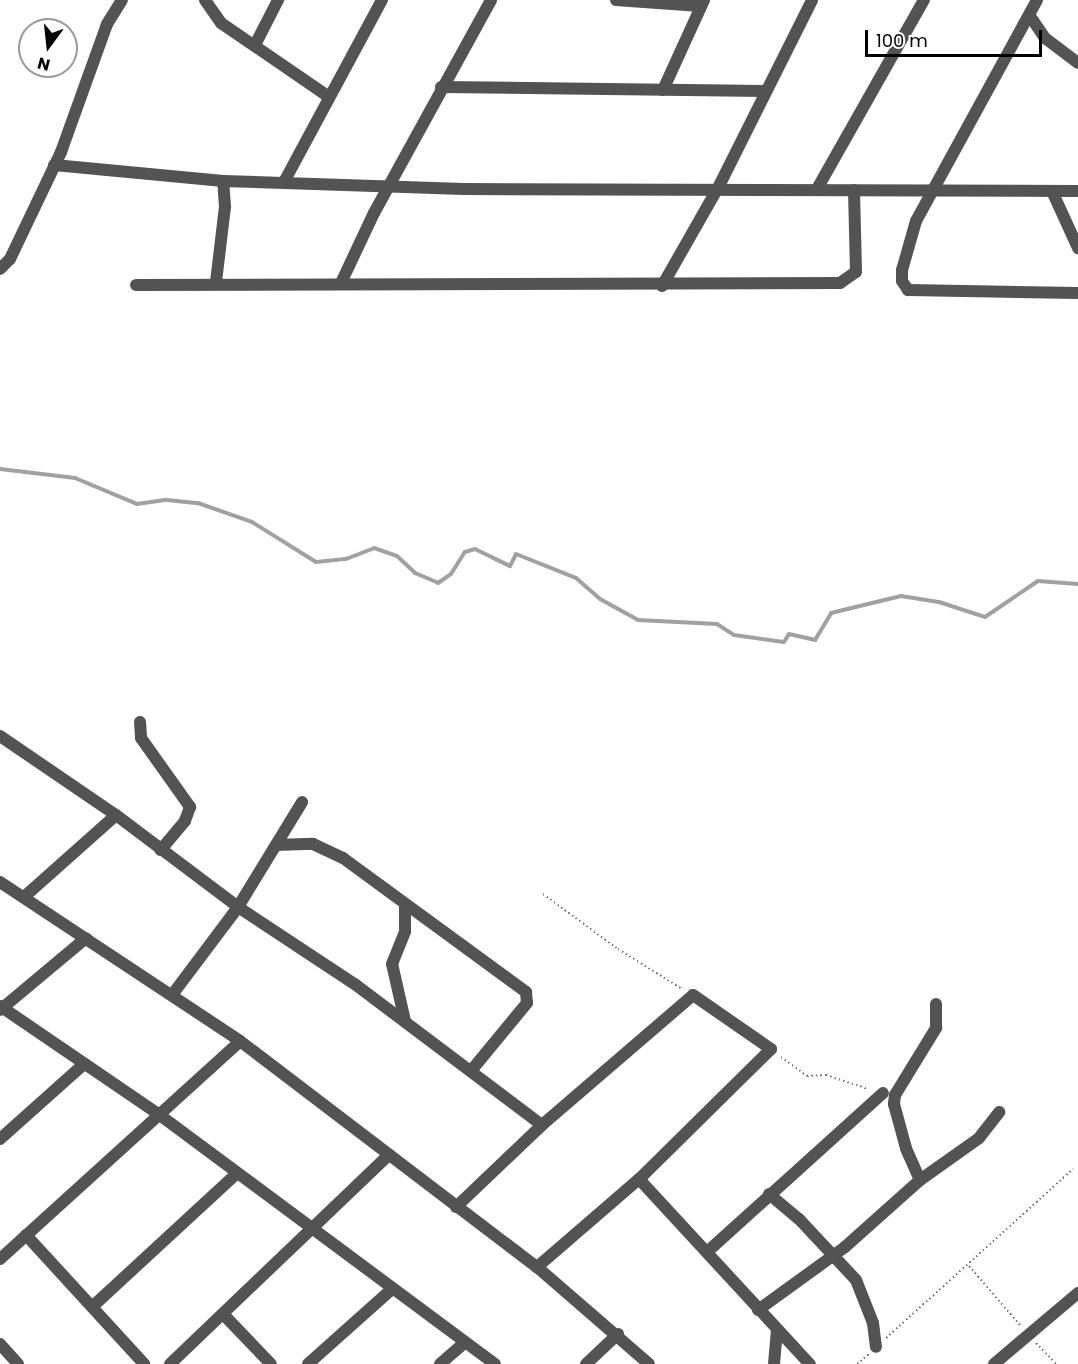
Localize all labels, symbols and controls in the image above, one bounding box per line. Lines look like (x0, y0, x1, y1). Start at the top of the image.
north arrow (18, 18, 78, 78)
scale bar (868, 18, 1045, 56)
text: 100 m (876, 28, 928, 53)
text: N (35, 51, 53, 77)

